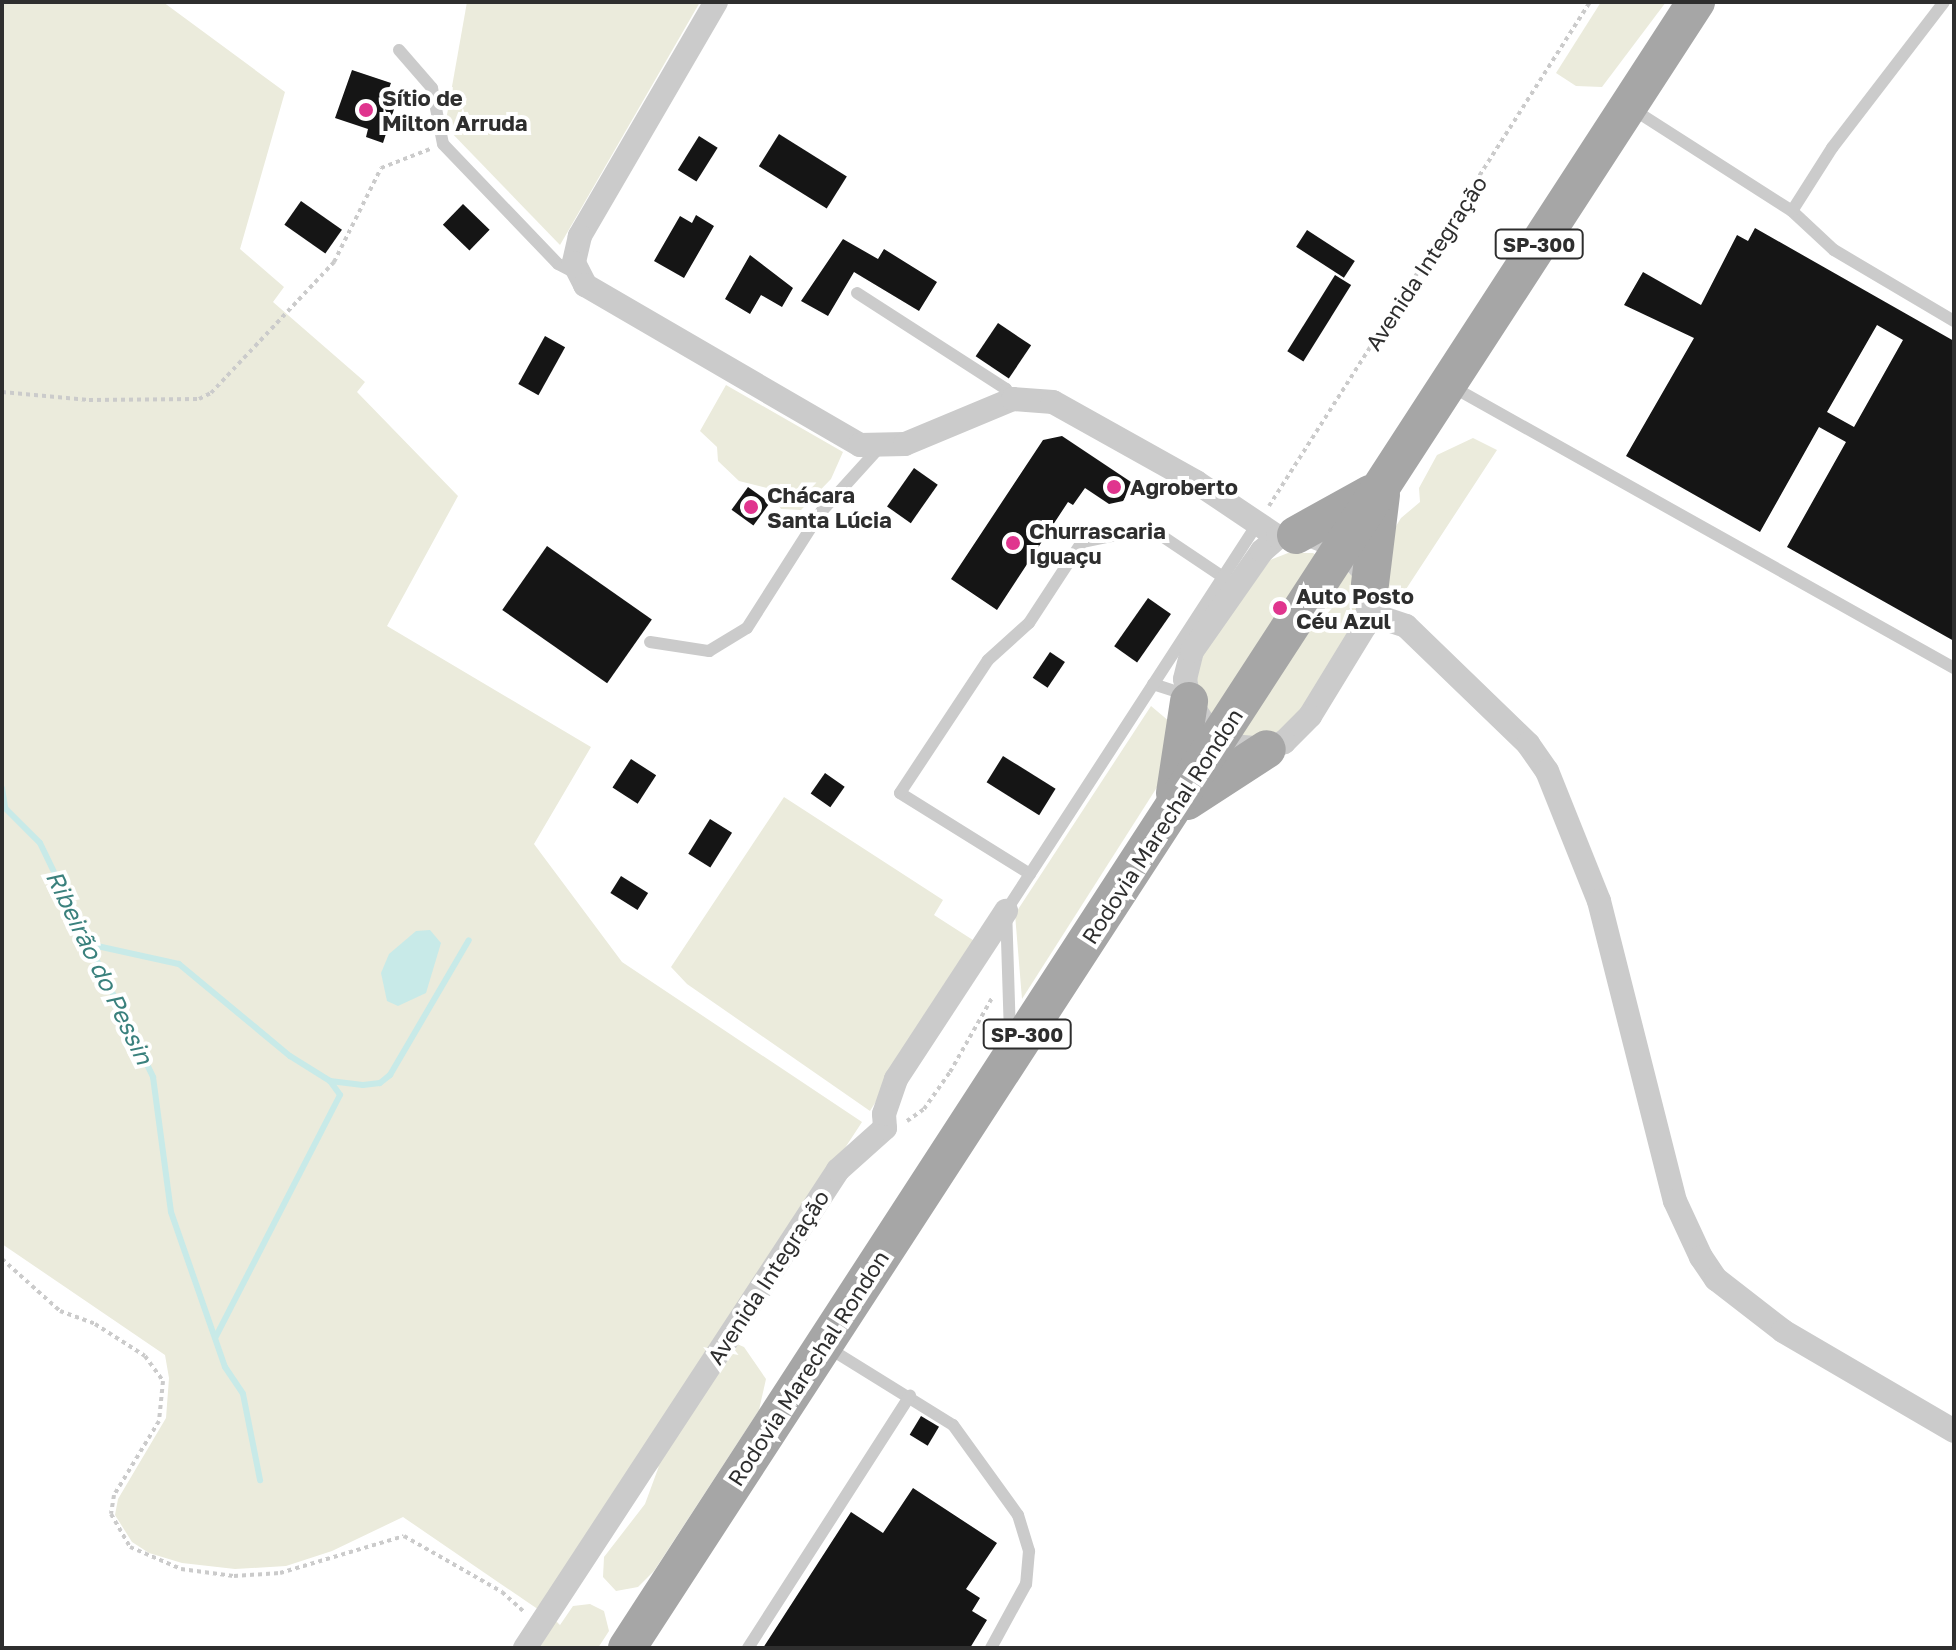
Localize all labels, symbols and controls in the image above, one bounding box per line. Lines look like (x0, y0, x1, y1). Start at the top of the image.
place label: Sítio de Milton Arruda (382, 84, 528, 136)
marker: Sítio de Milton Arruda (357, 101, 375, 119)
street label: Avenida Integração (1360, 171, 1492, 355)
road number: SP-300 (1493, 228, 1585, 260)
place label: Agroberto (1130, 474, 1238, 500)
marker: Agroberto (1105, 478, 1123, 496)
place label: Chácara Santa Lúcia (767, 481, 892, 532)
marker: Chácara Santa Lúcia (742, 498, 760, 516)
place label: Churrascaria Iguaçu (1029, 517, 1166, 568)
marker: Churrascaria Iguaçu (1004, 534, 1022, 552)
place label: Auto Posto Céu Azul (1296, 582, 1414, 634)
marker: Auto Posto Céu Azul (1271, 599, 1289, 617)
street label: Rodovia Marechal Rondon (1076, 703, 1248, 949)
water label: Ribeirão do Pessin (41, 865, 159, 1069)
road number: SP-300 (981, 1018, 1073, 1050)
street label: Avenida Integração (702, 1185, 834, 1369)
street label: Rodovia Marechal Rondon (722, 1245, 894, 1491)

